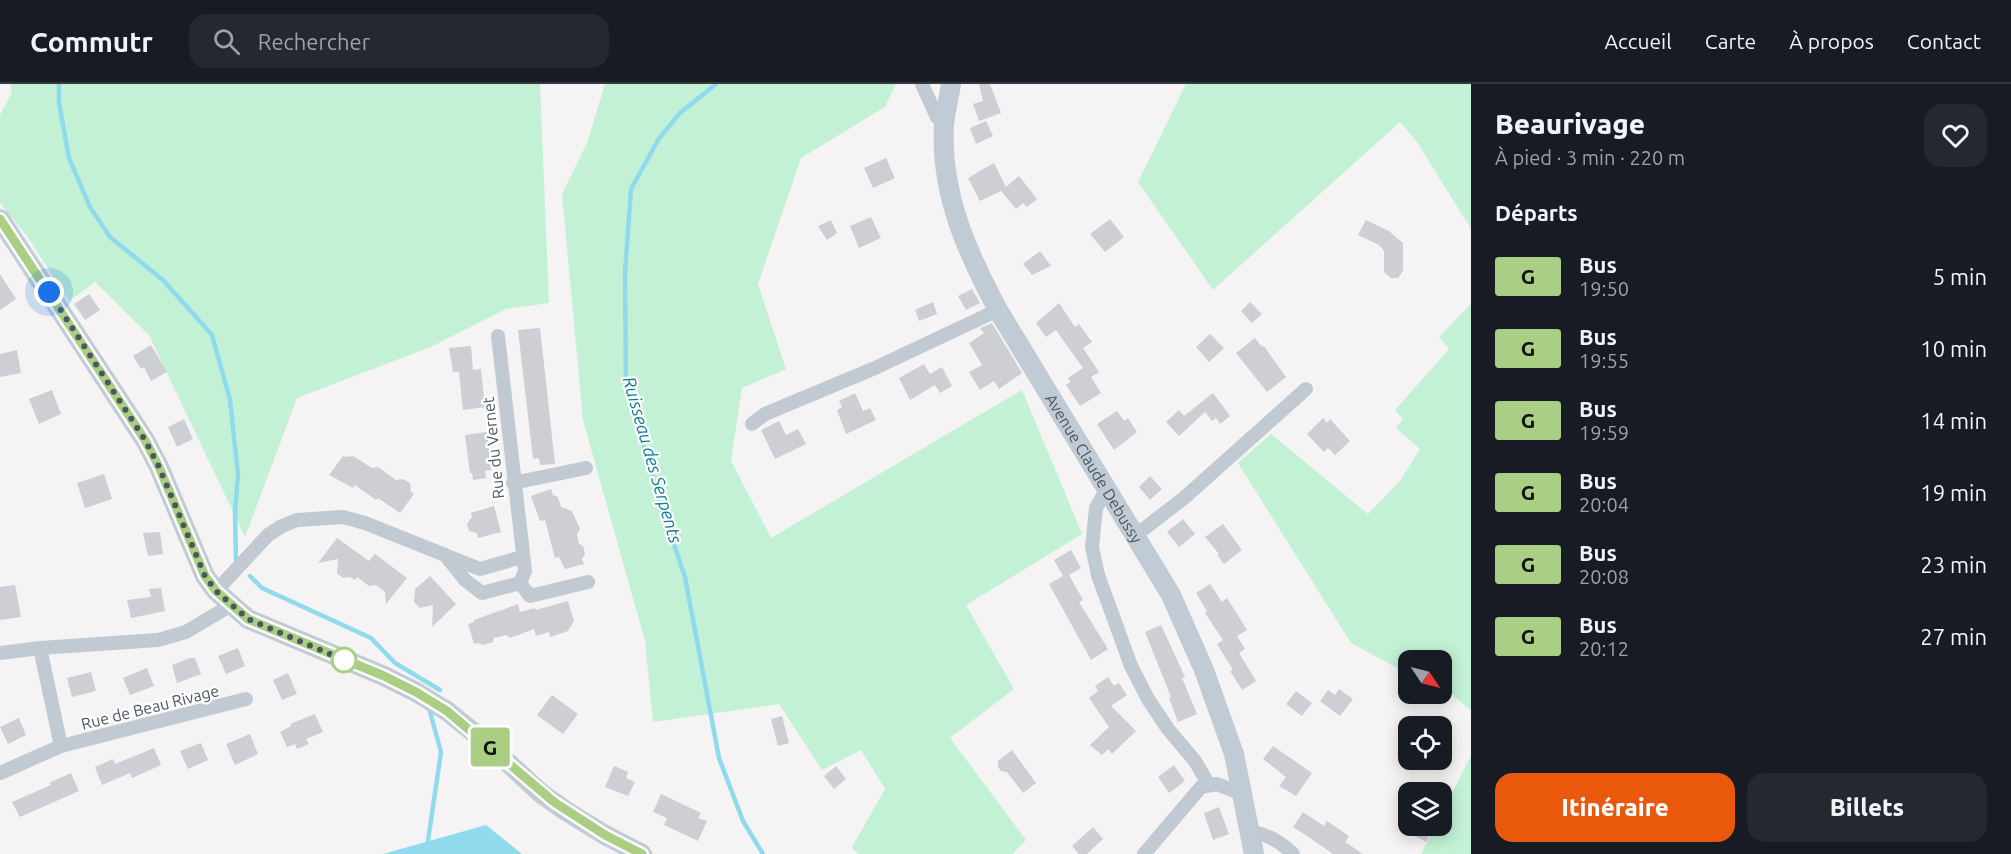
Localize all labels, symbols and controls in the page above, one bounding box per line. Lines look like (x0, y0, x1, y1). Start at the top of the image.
search box (189, 14, 609, 68)
icon: search (210, 25, 243, 58)
text: Commutr (30, 26, 153, 57)
text: Rechercher (258, 29, 370, 54)
text: Accueil (1604, 29, 1672, 53)
text: Carte (1705, 29, 1756, 53)
text: À propos (1789, 29, 1874, 53)
text: Contact (1907, 29, 1981, 53)
button: heart (1924, 104, 1987, 167)
text: Beaurivage (1495, 108, 1645, 139)
text: À pied · 3 min · 220 m (1495, 146, 1685, 169)
text: Départs (1495, 200, 1578, 225)
text: Bus (1579, 252, 1617, 277)
text: G (1521, 264, 1535, 288)
text: 5 min (1933, 264, 1987, 289)
your location (34, 277, 64, 307)
text: 19:50 (1579, 277, 1629, 300)
text: Bus (1579, 324, 1617, 349)
text: G (1521, 336, 1535, 360)
text: 10 min (1920, 336, 1987, 361)
text: 19:55 (1579, 349, 1629, 372)
water label: Ruisseau des Serpents (620, 374, 686, 546)
street label: Avenue Claude Debussy (1042, 390, 1146, 546)
street label: Rue du Vernet (479, 395, 507, 500)
text: Bus (1579, 396, 1617, 421)
text: G (1521, 408, 1535, 432)
text: 14 min (1920, 408, 1987, 433)
text: 19:59 (1579, 421, 1629, 444)
text: Bus (1579, 468, 1617, 493)
text: G (1521, 480, 1535, 504)
text: 19 min (1920, 480, 1987, 505)
text: 20:04 (1579, 493, 1629, 516)
text: Bus (1579, 540, 1617, 565)
text: G (1521, 552, 1535, 576)
text: 23 min (1920, 552, 1987, 577)
text: 20:08 (1579, 565, 1629, 588)
text: Bus (1579, 612, 1617, 637)
text: G (1521, 624, 1535, 648)
text: 27 min (1920, 624, 1987, 649)
text: 20:12 (1579, 637, 1629, 660)
unlabelled marker (331, 647, 357, 673)
north arrow (1398, 650, 1452, 704)
map controls (1398, 650, 1452, 836)
street label: Rue de Beau Rivage (79, 681, 221, 733)
button: locate (1398, 716, 1452, 770)
line badge: G (470, 728, 510, 766)
text: G (483, 735, 497, 759)
button: Itinéraire (1495, 773, 1735, 842)
button: Billets (1747, 773, 1987, 842)
button: layers (1398, 782, 1452, 836)

